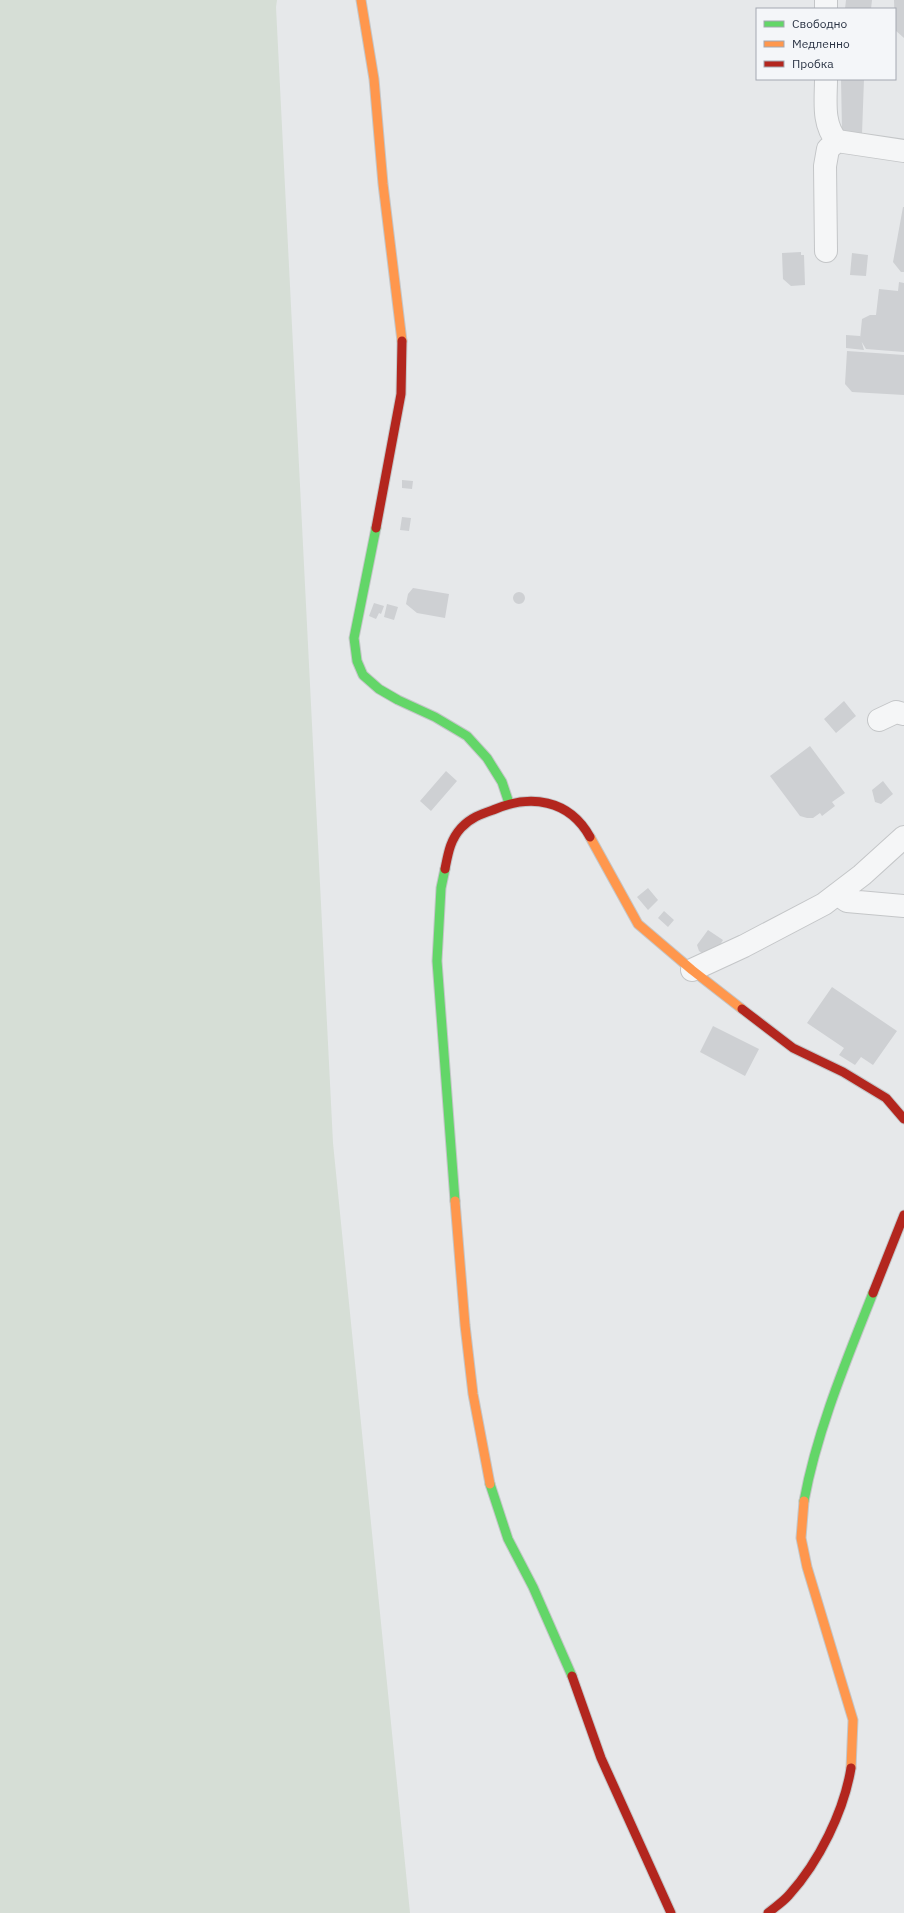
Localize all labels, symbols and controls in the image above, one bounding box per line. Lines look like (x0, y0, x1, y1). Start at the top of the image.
legend (756, 8, 896, 80)
text: Свободно (792, 16, 848, 31)
text: Медленно (792, 36, 850, 51)
text: Пробка (792, 56, 834, 71)

